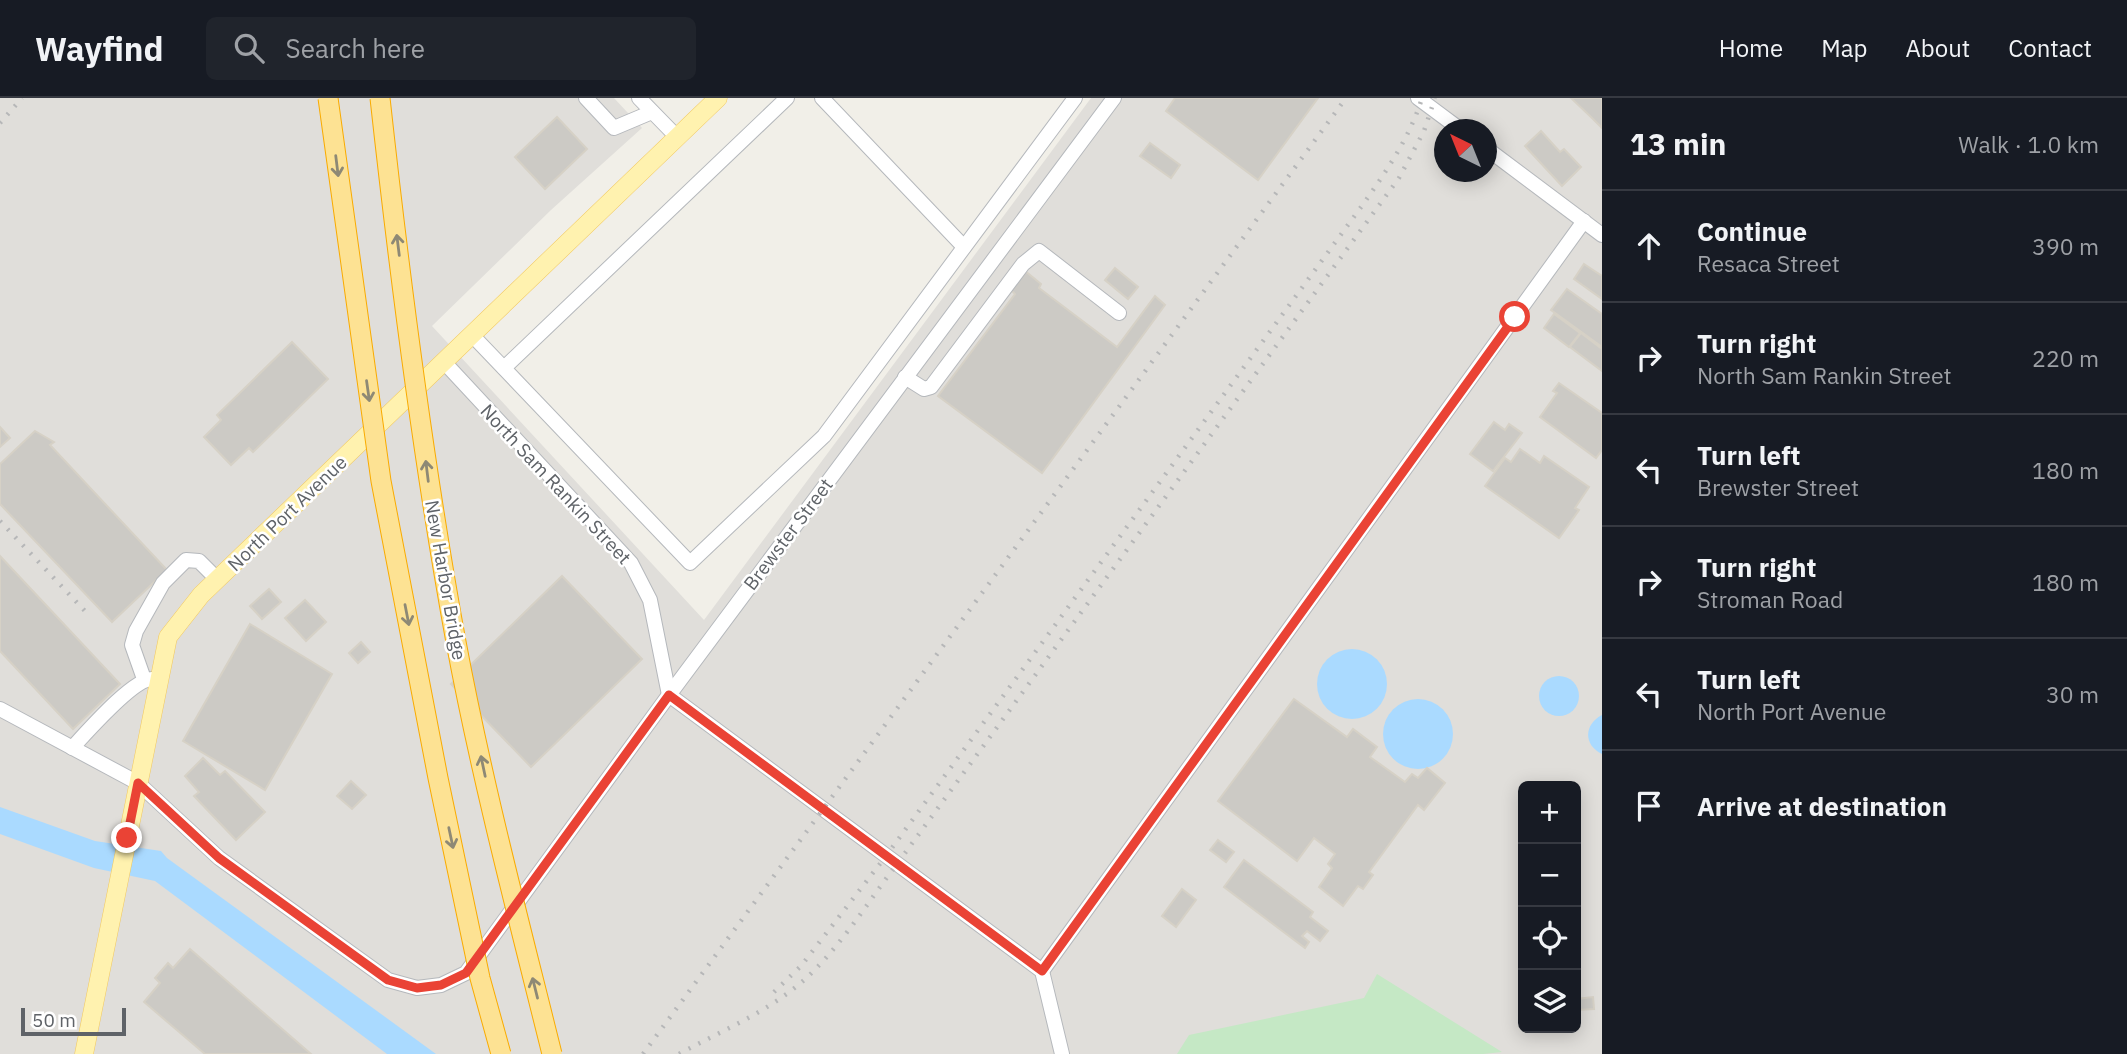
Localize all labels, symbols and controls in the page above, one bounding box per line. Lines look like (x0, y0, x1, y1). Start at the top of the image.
search box (206, 17, 696, 80)
text: Wayfind (35, 27, 164, 70)
icon: search (230, 29, 268, 67)
text: Search here (286, 31, 425, 65)
text: Home (1719, 32, 1783, 64)
text: Map (1821, 32, 1867, 64)
text: About (1905, 32, 1970, 64)
text: Contact (2008, 32, 2092, 64)
north arrow (1434, 119, 1497, 182)
text: 13 min (1630, 124, 1726, 163)
text: Walk · 1.0 km (1958, 129, 2099, 159)
one-way arrow (331, 154, 344, 177)
text: Continue (1697, 214, 1807, 248)
icon: ahead (1630, 227, 1668, 265)
text: 390 m (2032, 231, 2099, 261)
one-way arrow (391, 234, 404, 257)
text: Resaca Street (1697, 248, 1840, 278)
route start (1499, 301, 1530, 332)
text: Turn right (1697, 326, 1816, 360)
icon: right (1630, 339, 1668, 377)
text: 220 m (2032, 343, 2099, 373)
text: North Sam Rankin Street (1697, 360, 1952, 390)
one-way arrow (362, 379, 375, 402)
street label: North Sam Rankin Street (475, 399, 637, 569)
text: Turn left (1697, 438, 1800, 472)
street label: North Port Avenue (222, 450, 352, 576)
icon: left (1630, 451, 1668, 489)
text: 180 m (2032, 455, 2099, 485)
one-way arrow (421, 460, 434, 483)
text: Brewster Street (1697, 472, 1859, 502)
street label: Brewster Street (738, 473, 838, 595)
street label: New Harbor Bridge (420, 498, 472, 662)
text: Turn right (1697, 550, 1816, 584)
icon: right (1630, 563, 1668, 601)
text: 180 m (2032, 567, 2099, 597)
text: Stroman Road (1697, 584, 1843, 614)
one-way arrow (401, 603, 414, 626)
text: Turn left (1697, 662, 1800, 696)
icon: left (1630, 675, 1668, 713)
text: 30 m (2046, 679, 2099, 709)
text: North Port Avenue (1697, 696, 1886, 726)
one-way arrow (475, 755, 489, 778)
map controls (1518, 781, 1581, 1033)
button: + (1518, 781, 1581, 844)
icon: arrive (1630, 787, 1668, 825)
text: Arrive at destination (1697, 789, 1947, 823)
route end (111, 822, 142, 853)
one-way arrow (445, 826, 459, 849)
button: − (1518, 844, 1581, 907)
button: locate (1518, 907, 1581, 970)
button: layers (1518, 970, 1581, 1033)
one-way arrow (528, 977, 541, 1000)
scale bar (21, 1005, 126, 1037)
text: 50 m (32, 1008, 76, 1032)

